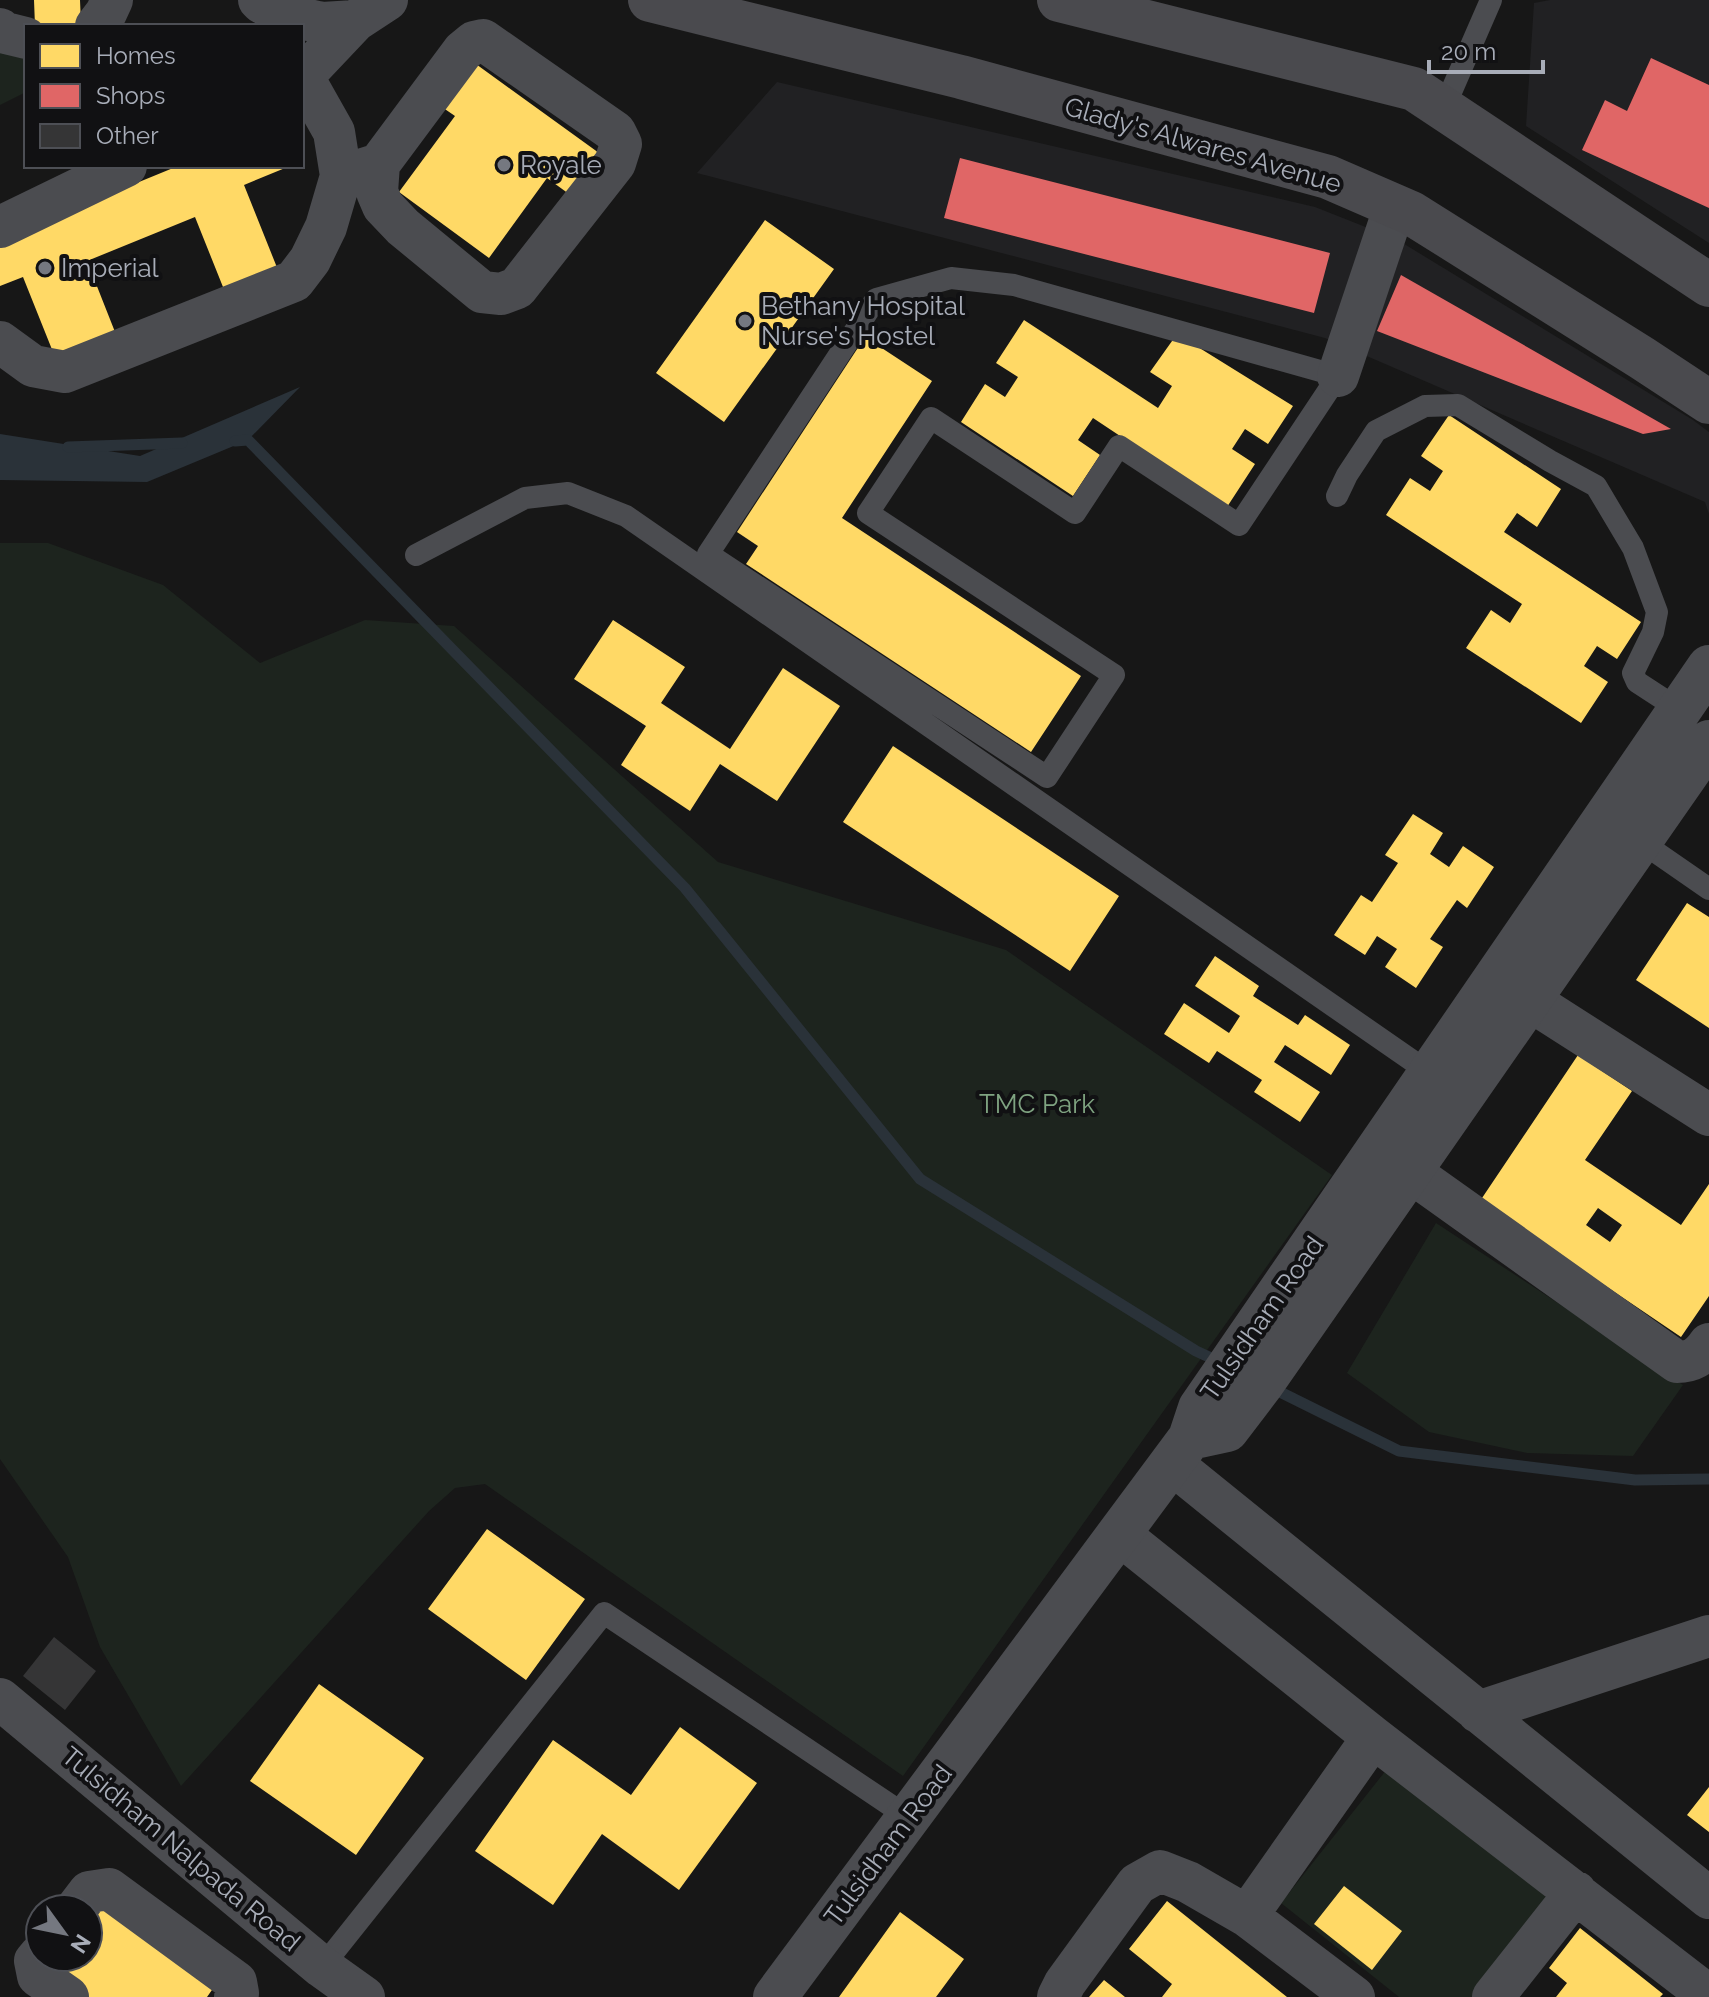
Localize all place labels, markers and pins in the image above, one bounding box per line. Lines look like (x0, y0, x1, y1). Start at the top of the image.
place label: Royale (520, 150, 602, 180)
marker: Royale (495, 156, 513, 174)
place label: Imperial (61, 253, 160, 283)
marker: Imperial (36, 259, 54, 277)
place label: Bethany Hospital Nurse's Hostel (761, 291, 966, 351)
marker: Bethany Hospital Nurse's Hostel (736, 312, 754, 330)

